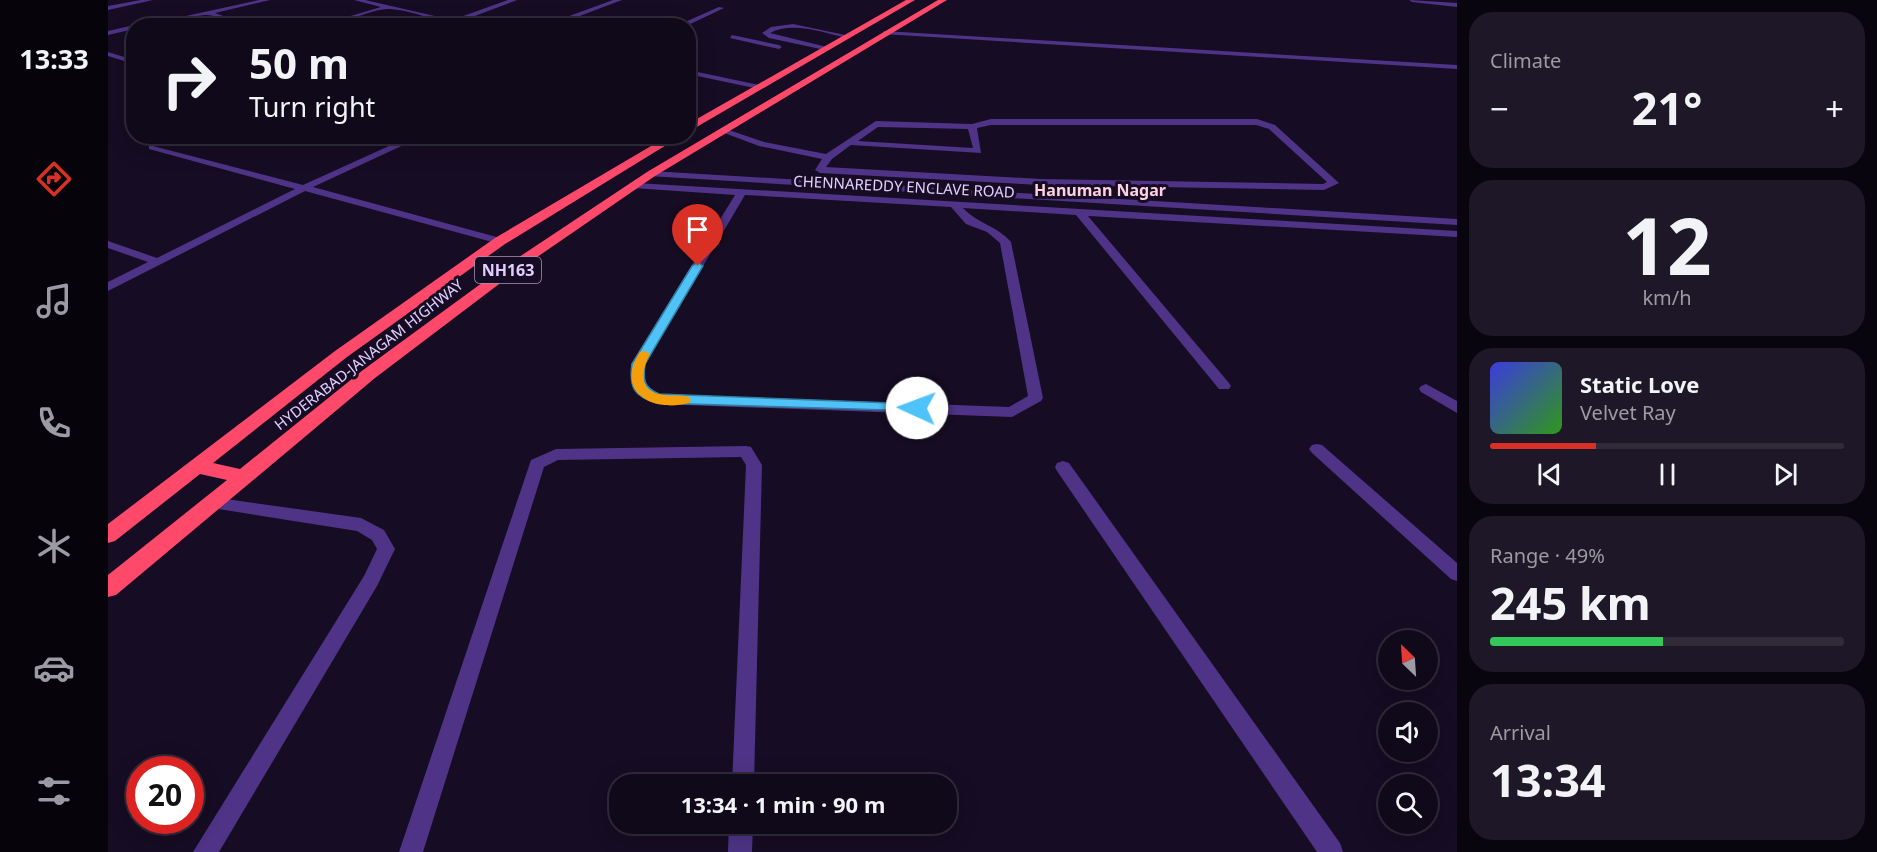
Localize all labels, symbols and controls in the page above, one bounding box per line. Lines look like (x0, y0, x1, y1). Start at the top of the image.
text: 50 m (249, 34, 349, 91)
text: 13:33 (19, 40, 89, 77)
icon: right (150, 42, 228, 120)
text: Climate (1490, 47, 1561, 74)
text: 21° (1632, 77, 1702, 138)
text: − (1490, 86, 1509, 131)
text: + (1825, 86, 1844, 131)
text: Turn right (249, 88, 375, 125)
icon: directions (33, 158, 75, 200)
street label: CHENNAREDDY ENCLAVE ROAD (793, 170, 1015, 202)
district label: Hanuman Nagar (1034, 179, 1166, 201)
text: 12 (1622, 192, 1712, 298)
pin (672, 204, 723, 266)
icon: arrive (681, 213, 714, 246)
road number: NH163 (475, 257, 541, 283)
street label: HYDERABAD-JANAGAM HIGHWAY (270, 274, 467, 434)
icon: music (33, 280, 75, 322)
text: km/h (1642, 284, 1692, 311)
text: Static Love (1580, 369, 1699, 399)
position arrow (885, 376, 949, 440)
text: Velvet Ray (1580, 399, 1676, 426)
icon: phone (33, 402, 75, 444)
icon: previous (1533, 458, 1566, 491)
icon: pause (1651, 458, 1684, 491)
icon: next (1769, 458, 1802, 491)
icon: climate (33, 525, 75, 567)
text: Range · 49% (1490, 542, 1605, 569)
text: 245 km (1490, 572, 1651, 633)
north arrow (1378, 630, 1438, 690)
map controls (1378, 630, 1438, 834)
icon: car (33, 647, 75, 689)
button: sound (1378, 702, 1438, 762)
text: Arrival (1490, 719, 1551, 746)
text: 13:34 (1490, 749, 1606, 810)
speed limit sign: 20 (126, 756, 204, 834)
icon: filters (33, 770, 75, 812)
button: search (1378, 774, 1438, 834)
text: 13:34 · 1 min · 90 m (681, 789, 885, 819)

